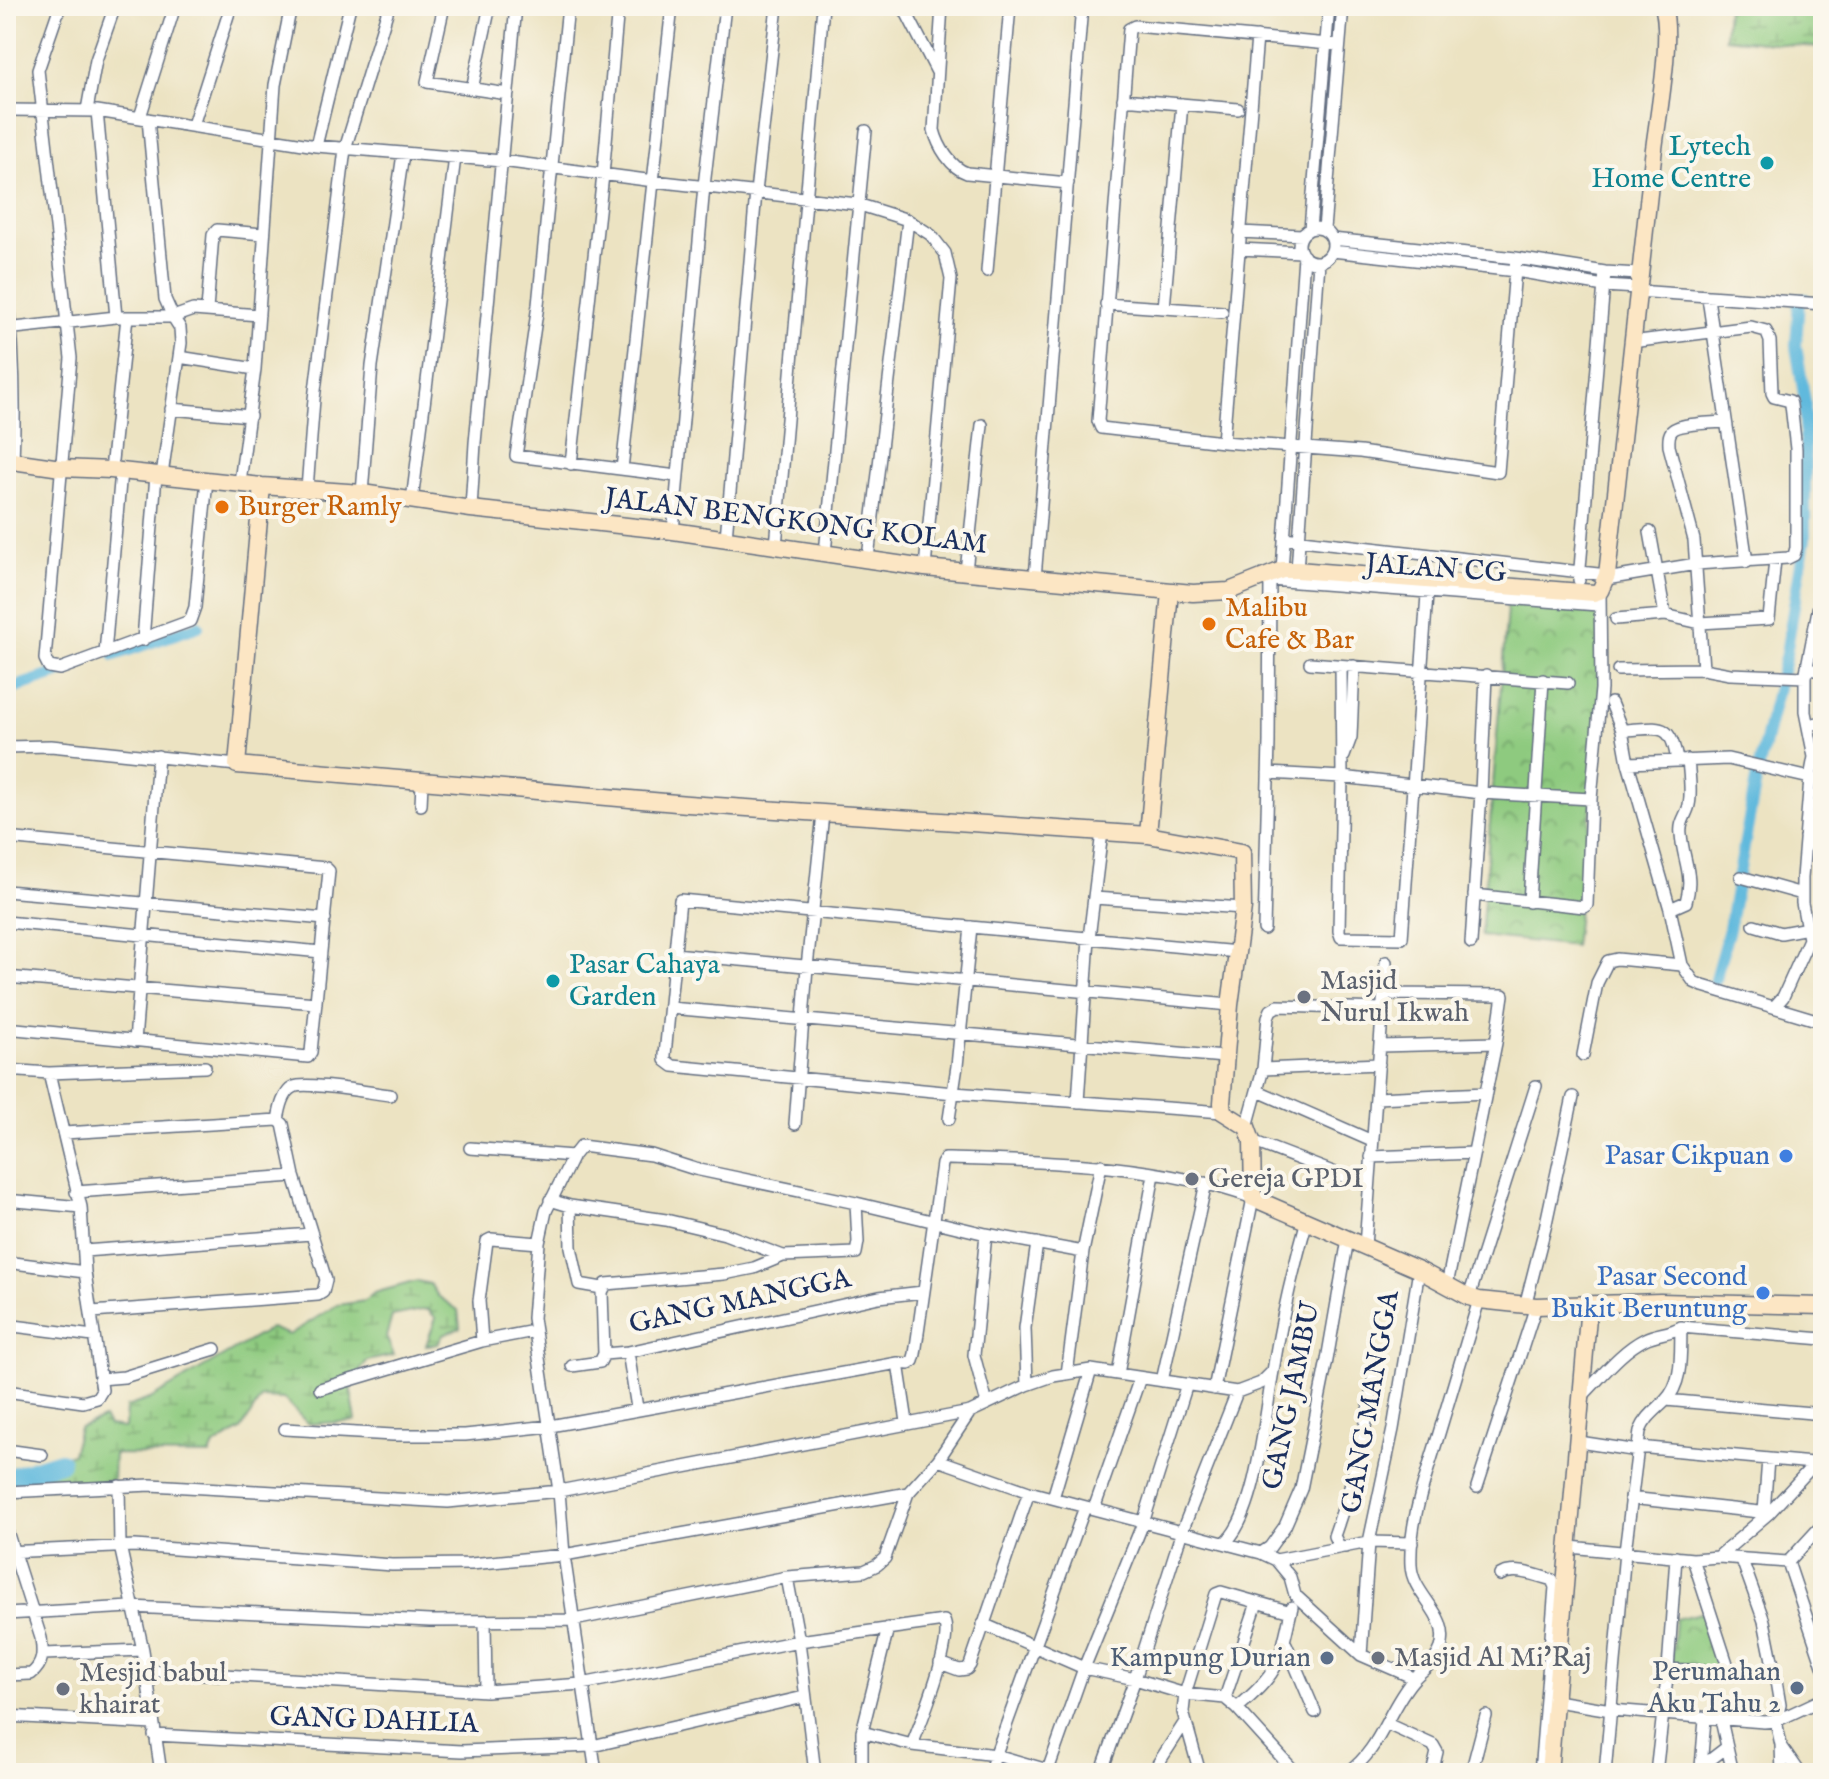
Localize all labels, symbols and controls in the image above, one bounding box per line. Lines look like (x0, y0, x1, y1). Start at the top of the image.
place label: Lytech Home Centre (1591, 130, 1751, 197)
marker: Lytech Home Centre (1758, 154, 1776, 172)
street label: JALAN BENGKONG KOLAM (600, 481, 989, 563)
place label: Burger Ramly (238, 490, 402, 525)
marker: Burger Ramly (213, 498, 231, 516)
street label: JALAN CG (1361, 546, 1508, 591)
place label: Malibu Cafe & Bar (1225, 591, 1354, 658)
marker: Malibu Cafe & Bar (1200, 615, 1218, 633)
place label: Pasar Cahaya Garden (569, 948, 721, 1015)
place label: Masjid Nurul Ikwah (1320, 964, 1469, 1031)
marker: Pasar Cahaya Garden (544, 972, 562, 990)
marker: Masjid Nurul Ikwah (1295, 988, 1313, 1006)
place label: Pasar Cikpuan (1605, 1139, 1770, 1174)
marker: Pasar Cikpuan (1777, 1147, 1795, 1165)
place label: Gereja GPDI (1208, 1162, 1364, 1197)
marker: Gereja GPDI (1183, 1170, 1201, 1188)
place label: Pasar Second Bukit Beruntung (1551, 1260, 1748, 1327)
street label: GANG MANGGA (626, 1261, 855, 1343)
marker: Pasar Second Bukit Beruntung (1754, 1284, 1772, 1302)
street label: GANG MANGGA (1334, 1287, 1408, 1516)
street label: GANG JAMBU (1255, 1299, 1329, 1493)
place label: Kampung Durian (1109, 1641, 1311, 1676)
place label: Masjid Al Mi'Raj (1394, 1641, 1591, 1676)
marker: Kampung Durian (1318, 1649, 1336, 1667)
marker: Masjid Al Mi'Raj (1369, 1649, 1387, 1667)
place label: Perumahan Aku Tahu 2 (1647, 1655, 1781, 1722)
place label: Mesjid babul khairat (79, 1656, 227, 1723)
marker: Perumahan Aku Tahu 2 (1788, 1679, 1806, 1697)
marker: Mesjid babul khairat (54, 1680, 72, 1698)
street label: GANG DAHLIA (269, 1700, 480, 1742)

